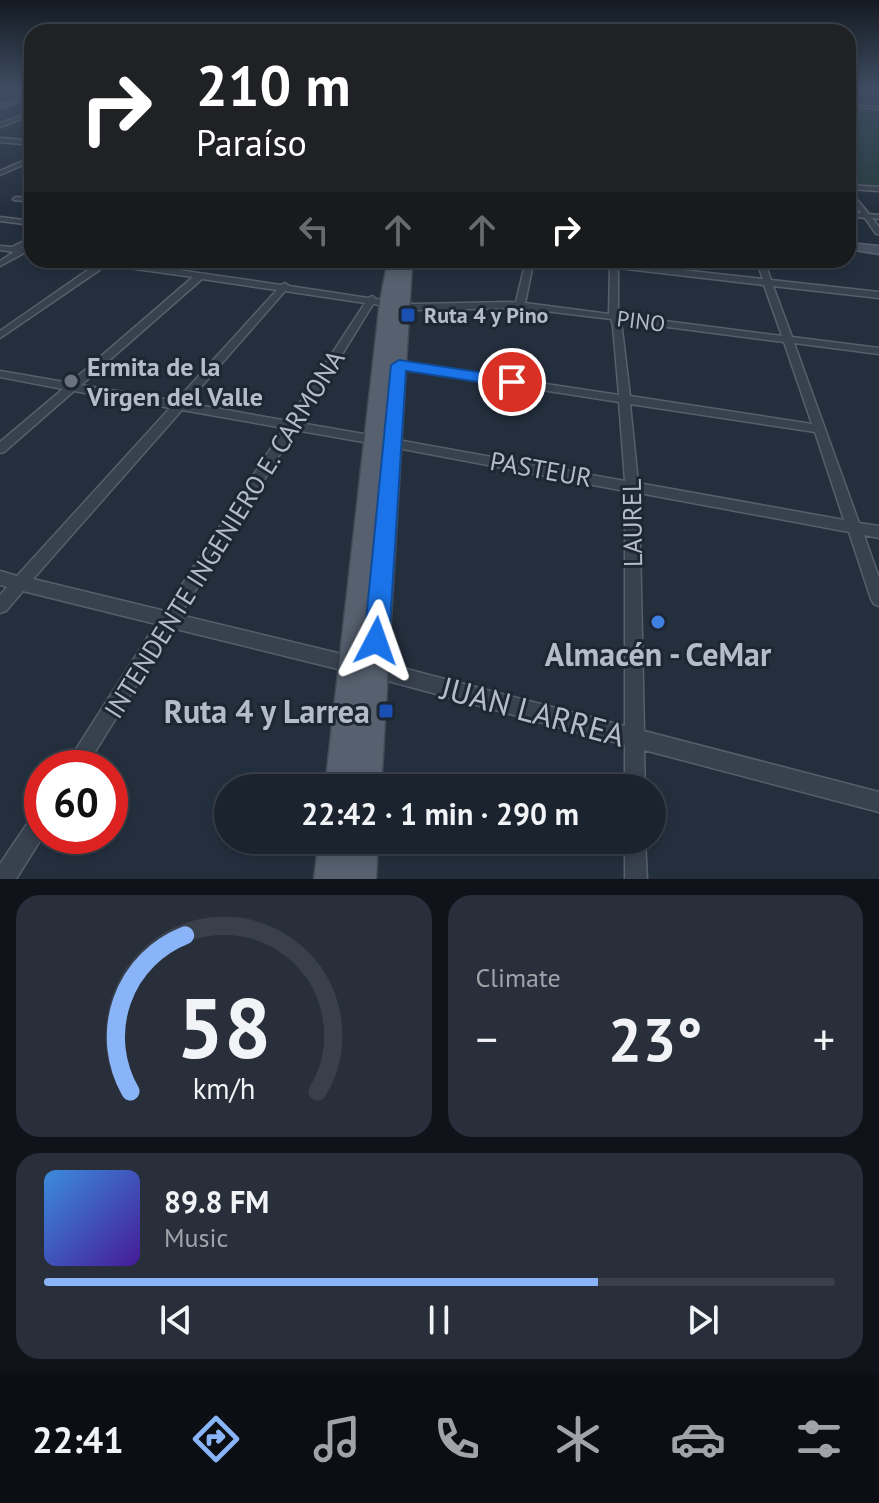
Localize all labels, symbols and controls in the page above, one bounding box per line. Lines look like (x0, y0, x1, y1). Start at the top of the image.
text: 210 m (196, 49, 351, 121)
icon: right (64, 56, 168, 160)
text: Paraíso (196, 119, 307, 166)
icon: left (292, 208, 336, 252)
icon: ahead (376, 208, 420, 252)
icon: ahead (460, 208, 504, 252)
icon: right (544, 208, 588, 252)
place label: Ruta 4 y Pino (424, 301, 549, 329)
street label: PINO (615, 304, 667, 338)
marker: Ruta 4 y Pino (399, 306, 417, 324)
street label: INTENDENTE INGENIERO E. CARMONA (97, 344, 351, 724)
pin (478, 348, 546, 416)
place label: Ermita de la Virgen del Valle (86, 350, 263, 413)
icon: arrive (490, 360, 534, 404)
marker: Ermita de la Virgen del Valle (62, 372, 80, 390)
street label: PASTEUR (488, 444, 594, 494)
street label: LAUREL (615, 478, 649, 568)
position arrow (334, 599, 418, 683)
marker: Almacén - CeMar (649, 613, 667, 631)
place label: Almacén - CeMar (545, 633, 772, 675)
street label: JUAN LARREA (435, 666, 630, 756)
place label: Ruta 4 y Larrea (164, 690, 370, 732)
marker: Ruta 4 y Larrea (377, 702, 395, 720)
speed limit sign: 60 (24, 750, 128, 854)
text: 22:42 · 1 min · 290 m (301, 794, 579, 833)
text: Climate (476, 961, 561, 994)
text: 58 (177, 973, 271, 1081)
text: 23° (608, 1000, 702, 1078)
text: − (476, 1010, 498, 1067)
text: + (813, 1010, 835, 1067)
text: km/h (192, 1070, 255, 1107)
text: 89.8 FM (164, 1182, 269, 1221)
text: Music (164, 1221, 228, 1254)
icon: previous (154, 1298, 198, 1342)
icon: pause (417, 1298, 461, 1342)
icon: next (681, 1298, 725, 1342)
icon: directions (188, 1411, 244, 1467)
icon: music (309, 1411, 365, 1467)
icon: phone (429, 1411, 485, 1467)
icon: climate (550, 1411, 606, 1467)
icon: car (670, 1411, 726, 1467)
icon: filters (791, 1411, 847, 1467)
text: 22:41 (32, 1416, 124, 1463)

